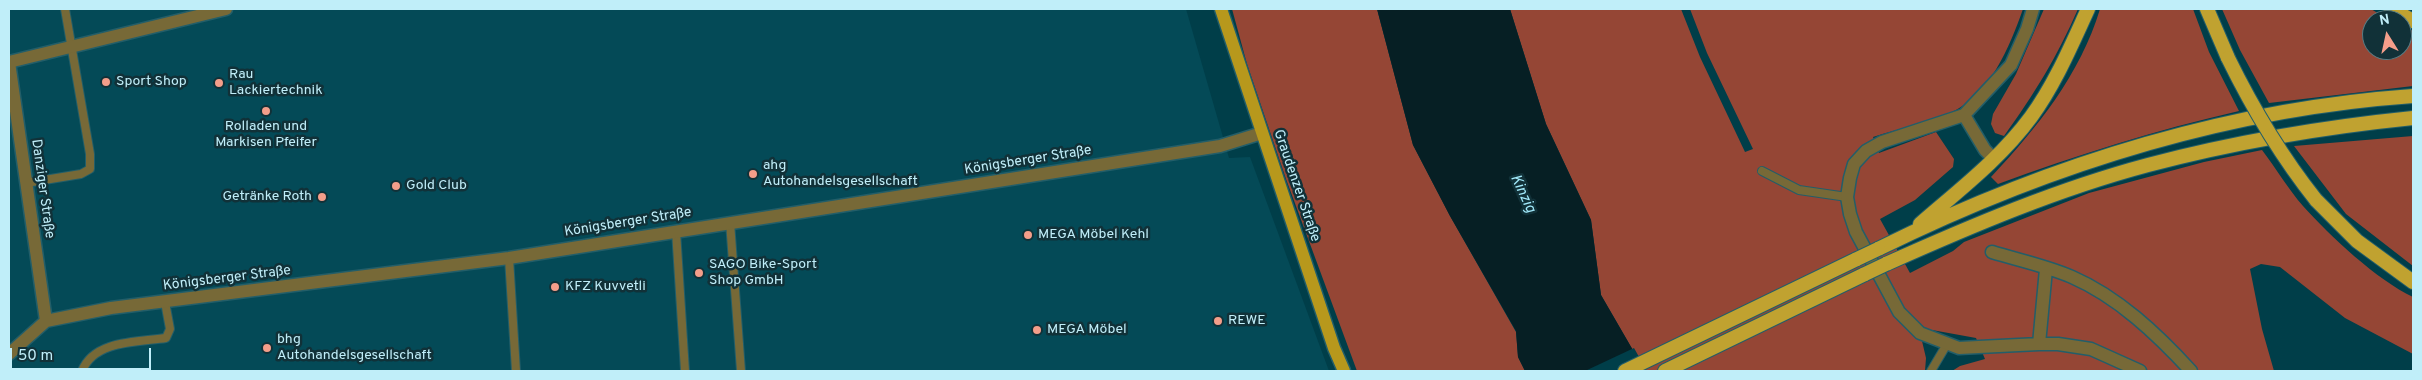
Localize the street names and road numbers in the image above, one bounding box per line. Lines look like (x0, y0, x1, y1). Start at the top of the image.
street label: Graudenzer Straße (1269, 128, 1323, 244)
street label: Danziger Straße (27, 138, 57, 240)
street label: Königsberger Straße (963, 143, 1093, 179)
street label: Königsberger Straße (563, 205, 693, 241)
street label: Königsberger Straße (162, 263, 292, 295)

